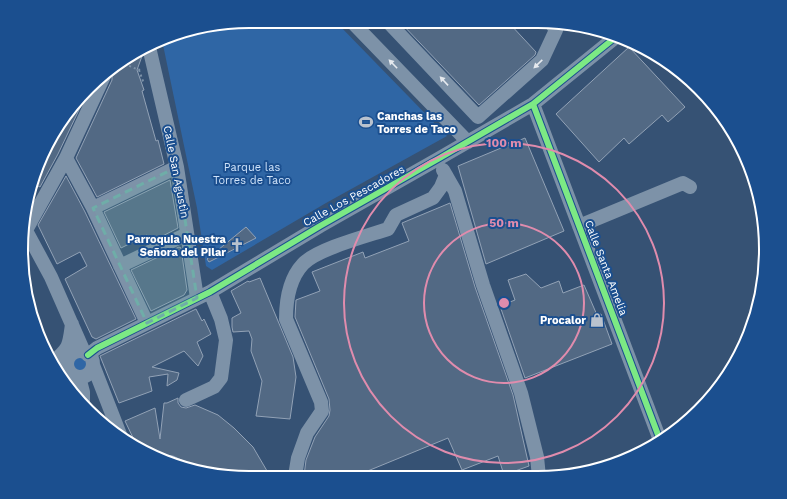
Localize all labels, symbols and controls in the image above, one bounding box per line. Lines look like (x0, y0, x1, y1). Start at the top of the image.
one-way arrow (388, 58, 397, 69)
one-way arrow (533, 59, 542, 68)
one-way arrow (439, 76, 449, 86)
place label: Canchas las Torres de Taco (377, 110, 457, 136)
sports icon: Canchas las Torres de Taco (358, 114, 374, 130)
street label: Calle San Agustìn (161, 125, 191, 219)
text: 100 m (486, 136, 522, 150)
park label: Parque las Torres de Taco (213, 161, 291, 187)
street label: Calle Los Pescadores (301, 163, 407, 229)
text: 50 m (489, 216, 519, 230)
street label: Calle Santa Amelia (582, 219, 630, 317)
place label: Parroquia Nuestra Señora del Pilar (127, 233, 227, 259)
church icon: Parroquia Nuestra Señora del Pilar (229, 237, 245, 253)
centre of rings (497, 296, 511, 310)
shop icon: Procalor (589, 312, 605, 328)
place label: Procalor (540, 314, 586, 327)

